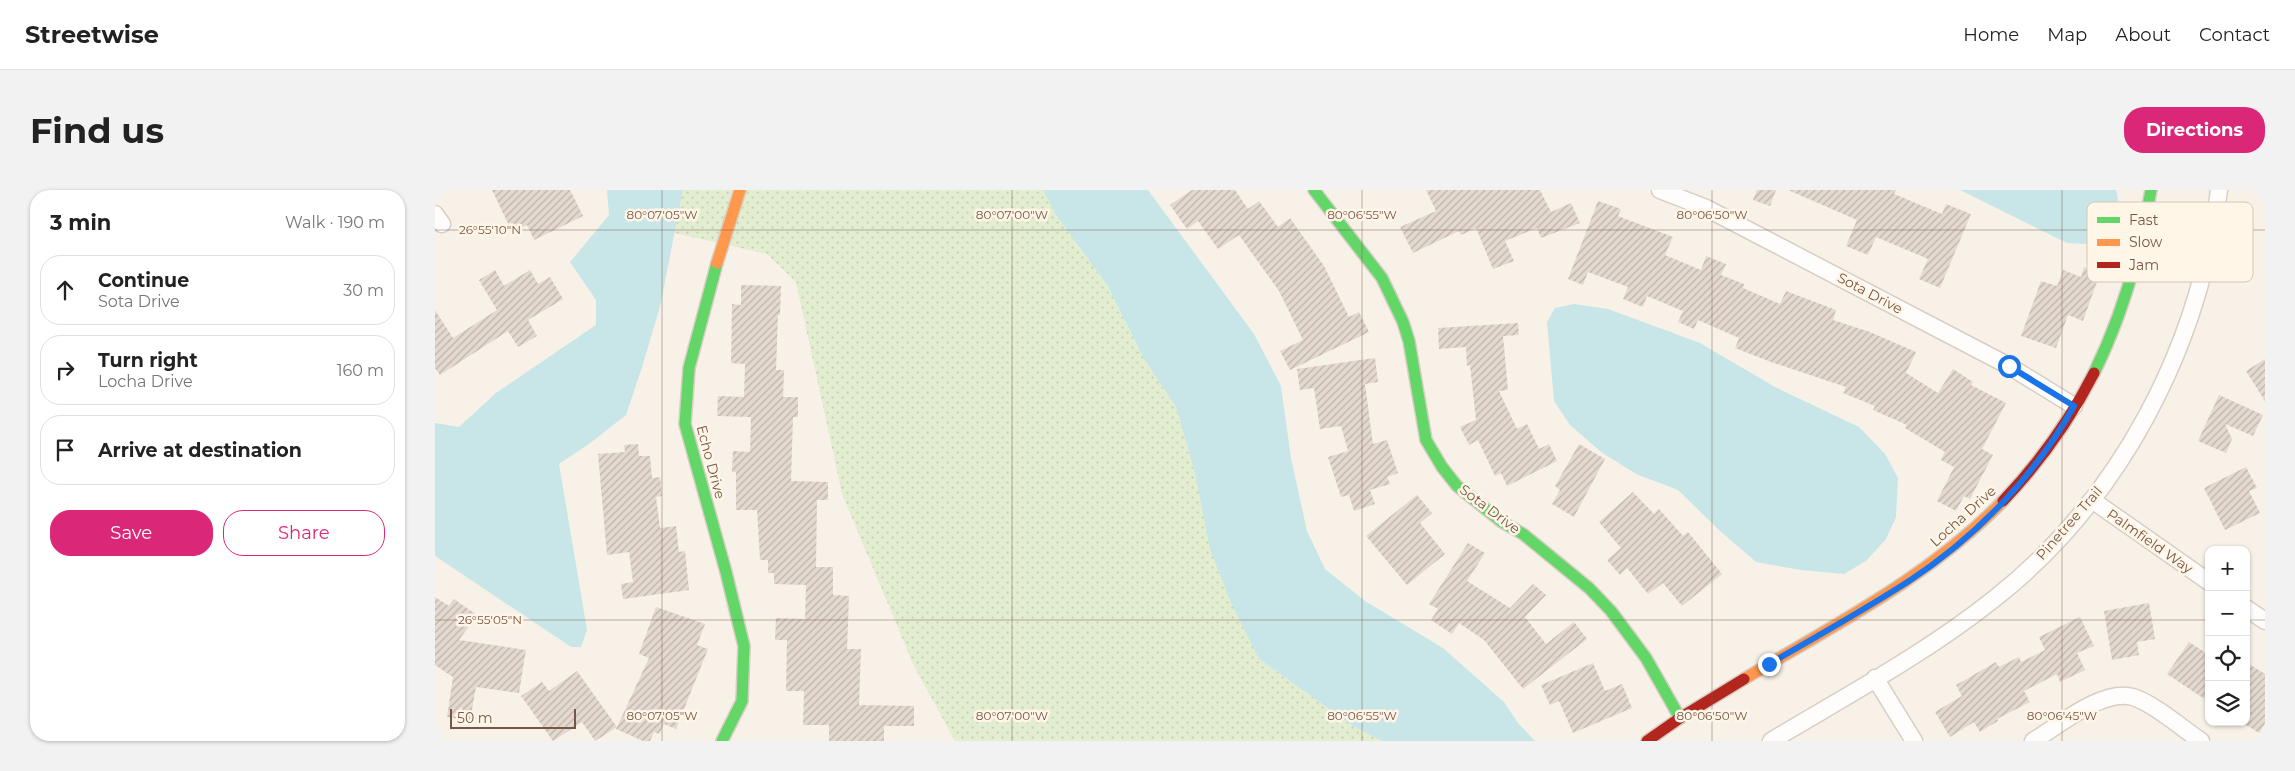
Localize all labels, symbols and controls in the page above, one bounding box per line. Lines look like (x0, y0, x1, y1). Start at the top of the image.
text: Streetwise (25, 20, 159, 49)
text: Home (1963, 24, 2019, 46)
text: Map (2047, 24, 2087, 46)
text: About (2115, 24, 2171, 46)
text: Contact (2199, 24, 2270, 46)
button: Directions (2124, 107, 2265, 153)
text: Find us (30, 109, 164, 152)
legend (2087, 202, 2253, 282)
text: 80°07'05"W (626, 207, 698, 222)
text: 80°07'00"W (976, 207, 1048, 222)
text: 80°06'55"W (1327, 207, 1397, 222)
text: 80°06'50"W (1677, 207, 1748, 222)
text: 3 min (50, 210, 111, 235)
text: Fast (2129, 211, 2159, 229)
text: Walk · 190 m (285, 213, 385, 232)
text: 26°55'10"N (459, 222, 521, 237)
text: Slow (2129, 233, 2163, 251)
text: Jam (2128, 256, 2159, 274)
street label: Sota Drive (1834, 268, 1906, 318)
text: Continue (98, 269, 189, 292)
icon: ahead (51, 276, 79, 304)
text: 30 m (343, 281, 384, 300)
text: Sota Drive (98, 292, 180, 311)
text: Turn right (98, 349, 198, 372)
route start (1998, 355, 2021, 378)
icon: right (51, 356, 79, 384)
text: 160 m (337, 361, 384, 380)
text: Locha Drive (98, 372, 193, 391)
street label: Echo Drive (693, 423, 729, 501)
icon: arrive (51, 436, 79, 464)
text: Arrive at destination (98, 439, 302, 462)
street label: Sota Drive (1456, 480, 1524, 538)
street label: Locha Drive (1926, 482, 2000, 550)
street label: Pinetree Trail (2032, 482, 2106, 564)
street label: Palmfield Way (2103, 505, 2197, 578)
button: Save (50, 510, 213, 556)
button: Share (223, 510, 385, 556)
map controls (2205, 546, 2250, 726)
button: + (2205, 546, 2250, 591)
button: − (2205, 591, 2250, 636)
text: 26°55'05"N (458, 612, 522, 627)
button: locate (2205, 636, 2250, 681)
route end (1758, 653, 1781, 676)
button: layers (2205, 681, 2250, 726)
scale bar (450, 706, 576, 729)
text: 80°07'05"W (626, 708, 698, 723)
text: 80°07'00"W (976, 708, 1048, 723)
text: 80°06'55"W (1327, 708, 1397, 723)
text: 80°06'50"W (1677, 708, 1748, 723)
text: 80°06'45"W (2027, 708, 2097, 723)
text: 50 m (457, 709, 493, 727)

